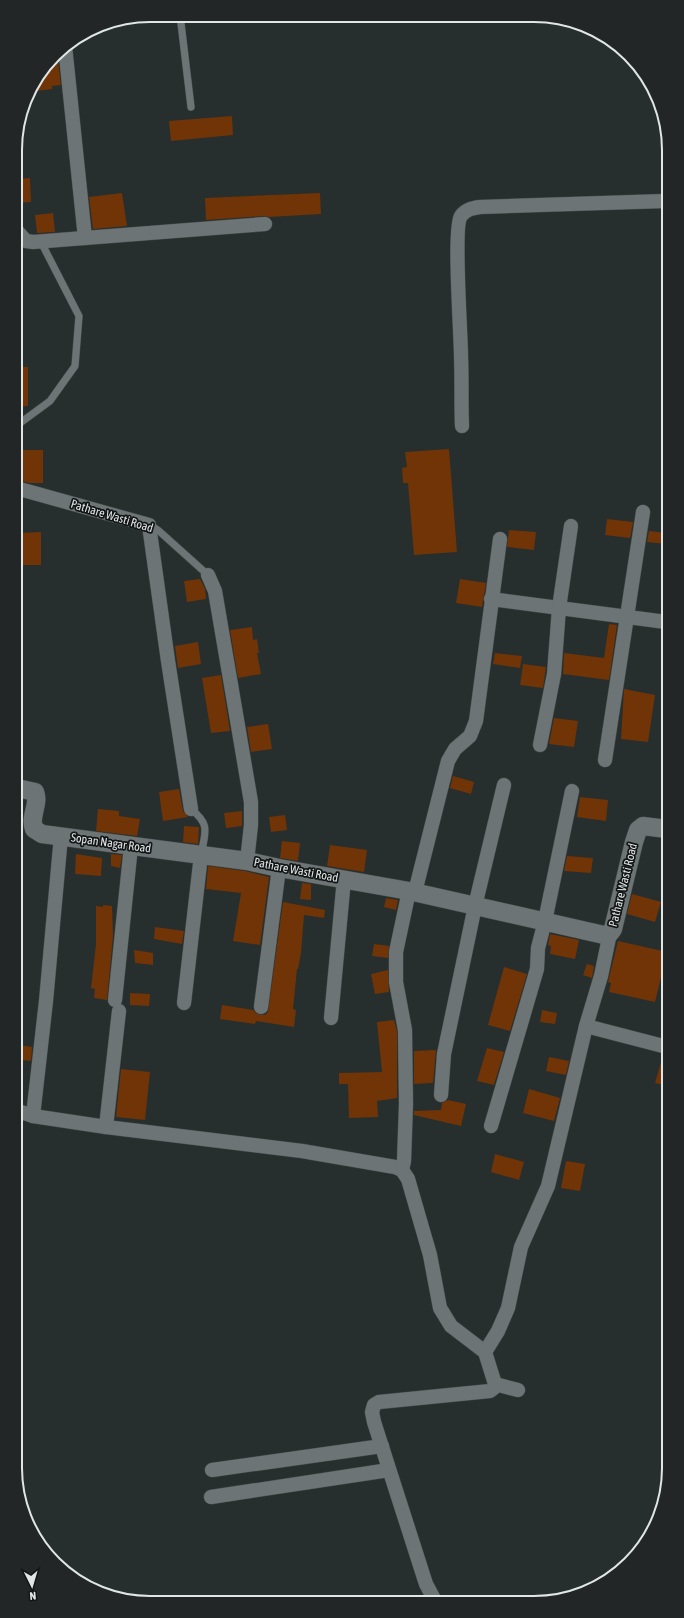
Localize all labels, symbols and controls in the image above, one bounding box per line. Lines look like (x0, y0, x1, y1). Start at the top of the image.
street label: Pathare Wasti Road (69, 497, 155, 535)
street label: Sopan Nagar Road (70, 830, 152, 856)
street label: Pathare Wasti Road (606, 842, 640, 928)
street label: Pathare Wasti Road (253, 855, 339, 885)
north arrow (12, 1566, 52, 1606)
text: N (29, 1590, 37, 1602)

